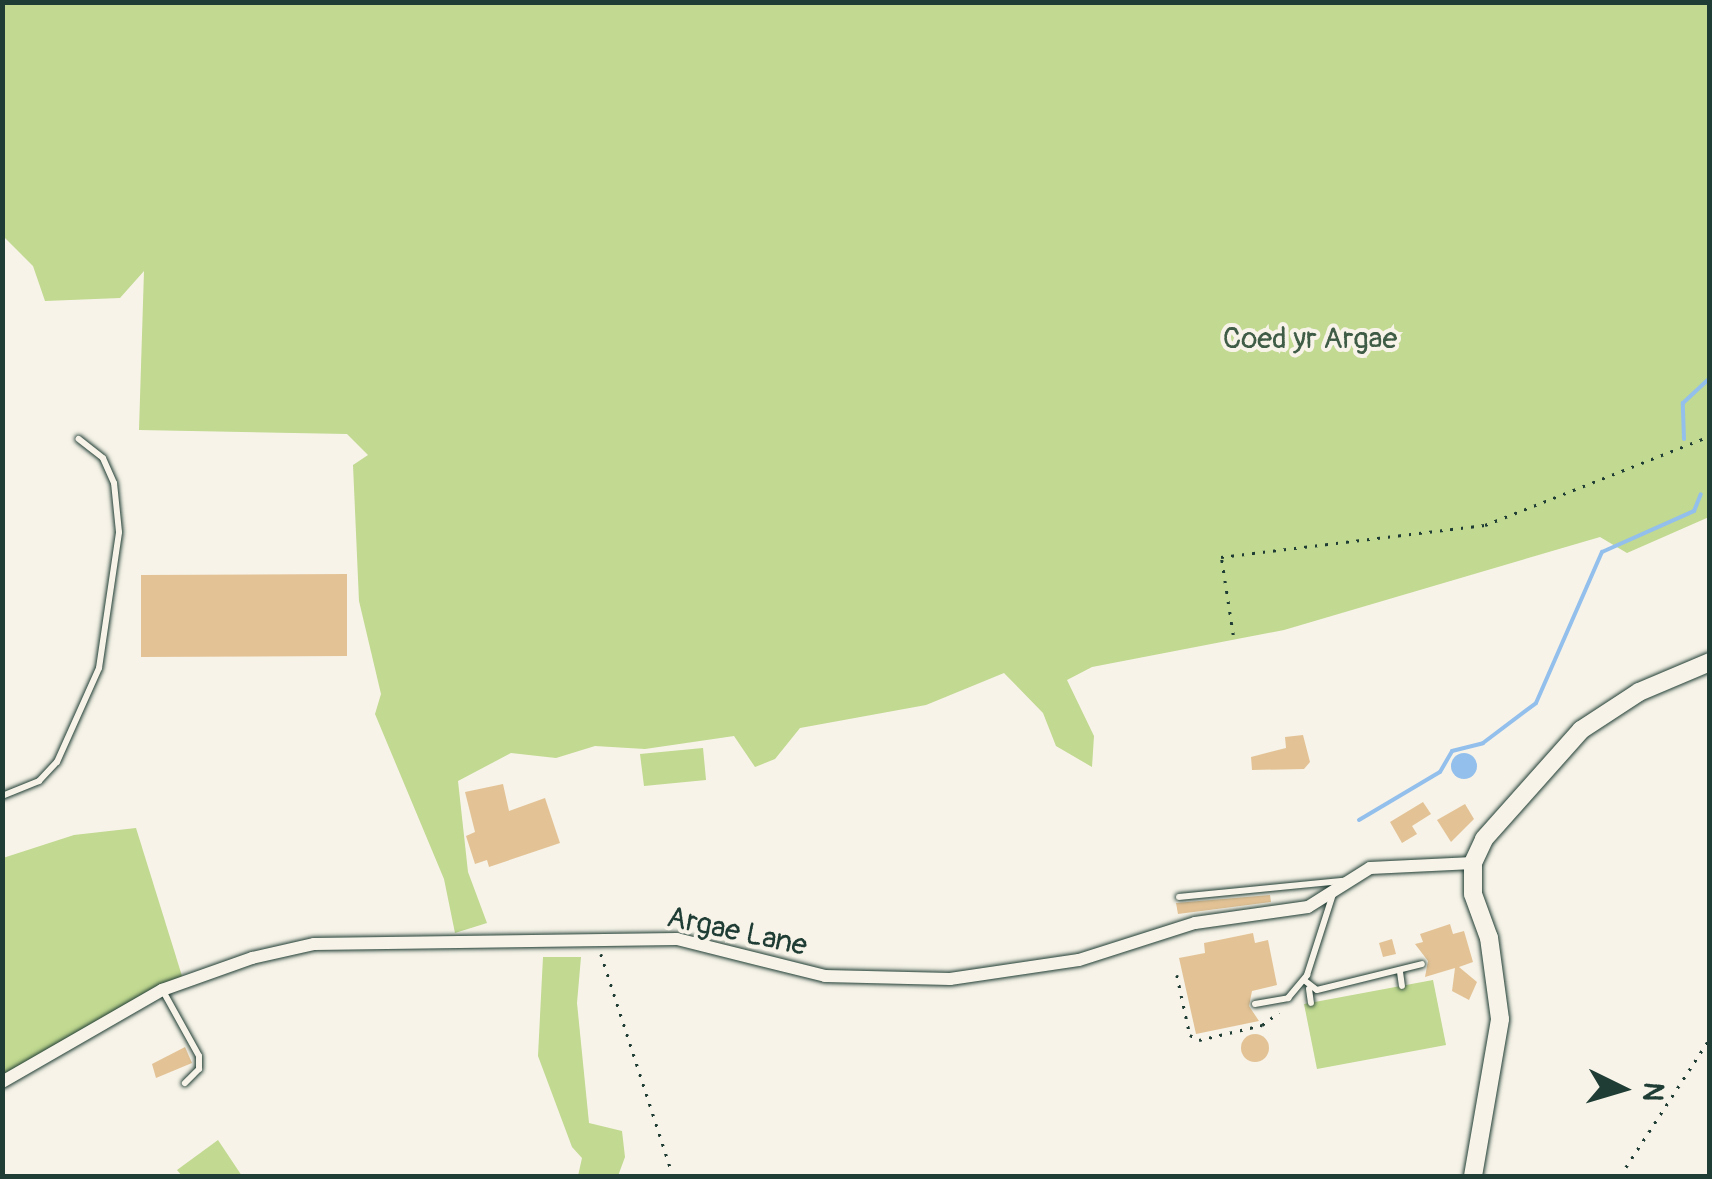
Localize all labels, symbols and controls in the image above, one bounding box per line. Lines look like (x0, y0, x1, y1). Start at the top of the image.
park label: Coed yr Argae (1223, 321, 1397, 357)
street label: Argae Lane (664, 900, 810, 964)
north arrow (1572, 1039, 1672, 1139)
text: N (1634, 1081, 1671, 1103)

